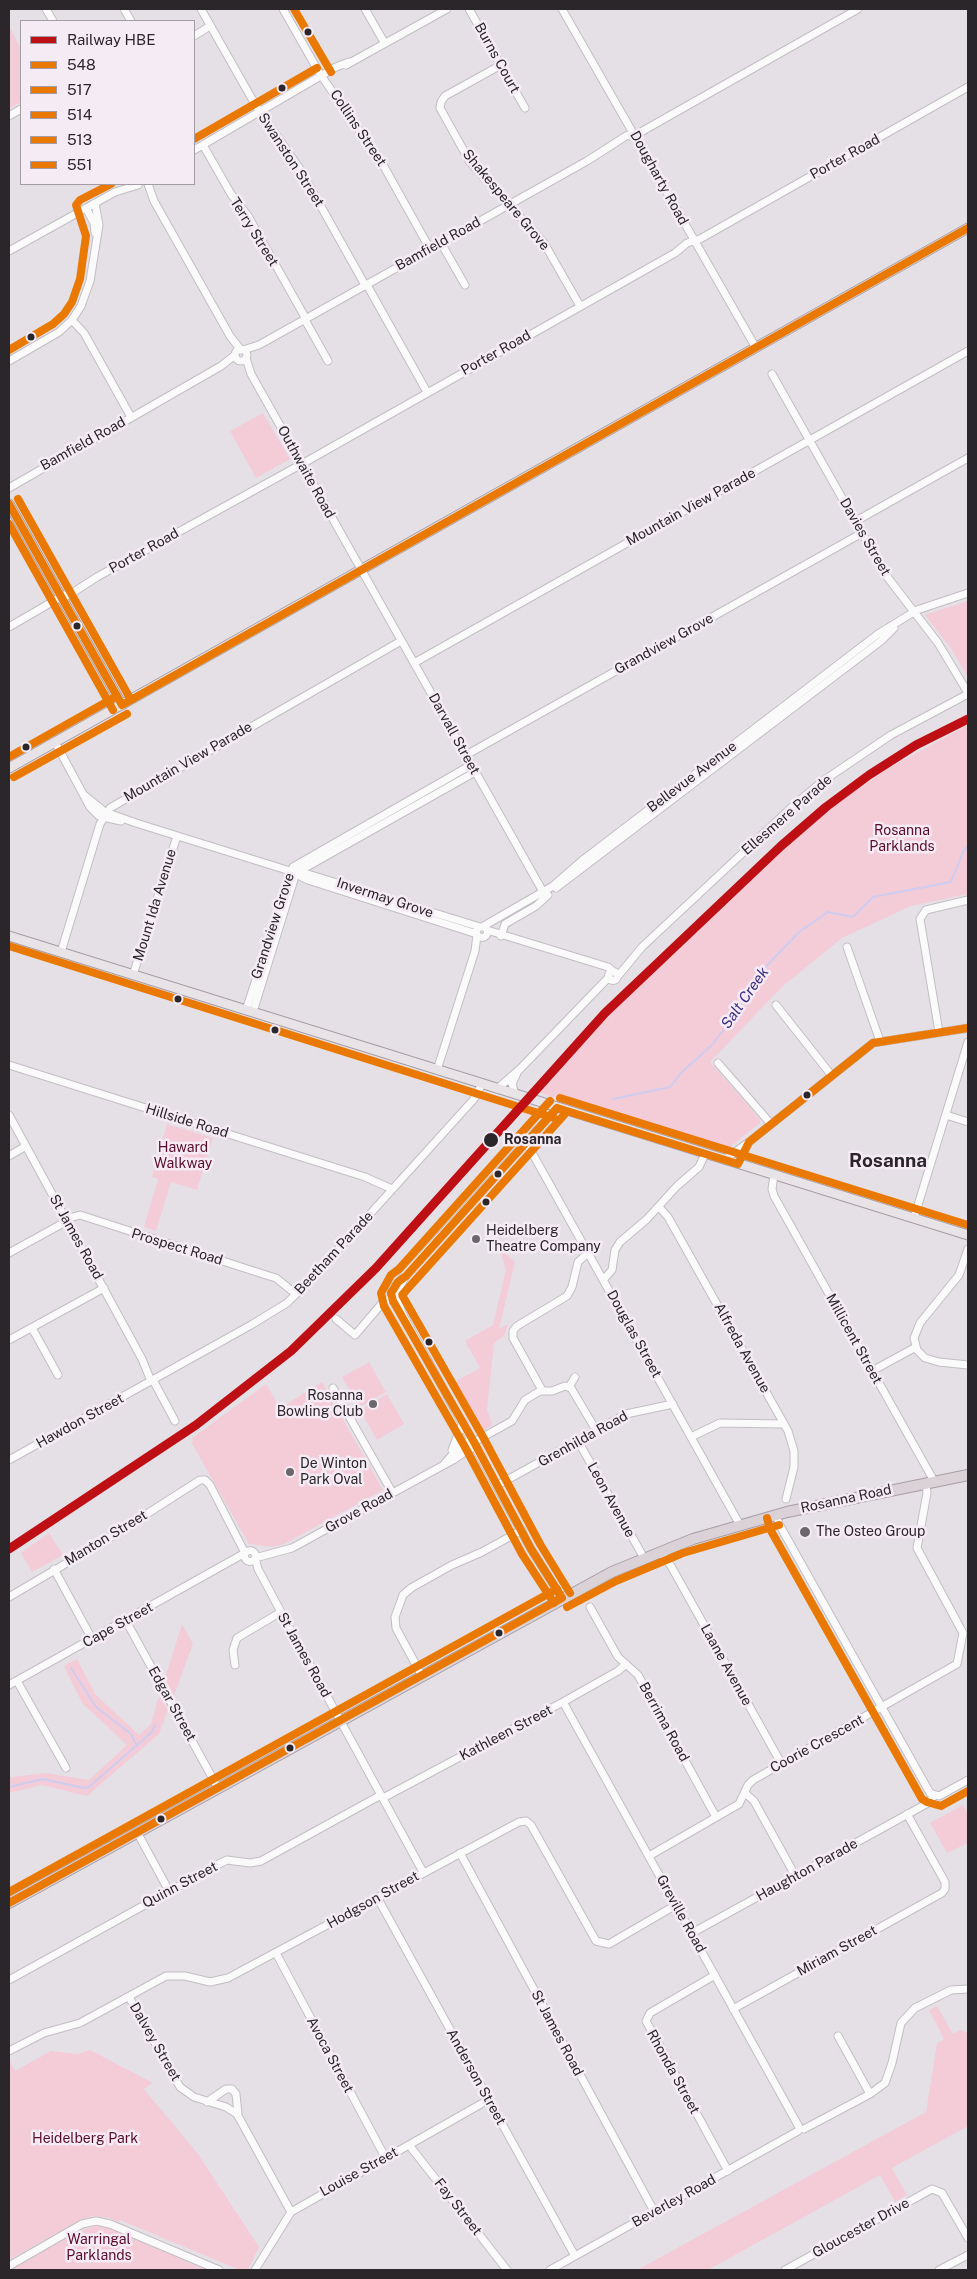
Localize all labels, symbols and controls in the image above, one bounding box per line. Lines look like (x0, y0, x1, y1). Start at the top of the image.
legend (20, 20, 195, 185)
street label: Burns Court (471, 20, 523, 96)
unlabelled marker (303, 27, 313, 37)
text: Railway HBE (67, 31, 156, 48)
text: 548 (67, 56, 96, 73)
text: 517 (67, 81, 92, 98)
unlabelled marker (277, 83, 287, 93)
street label: Collins Street (326, 87, 390, 169)
text: 514 (67, 106, 92, 123)
street label: Swanston Street (254, 110, 328, 210)
street label: Dougharty Road (626, 128, 692, 228)
text: 513 (67, 131, 92, 148)
street label: Porter Road (807, 131, 883, 183)
street label: Shakespeare Grove (459, 146, 553, 254)
text: 551 (67, 156, 92, 173)
street label: Terry Street (226, 194, 282, 270)
street label: Bamfield Road (393, 214, 483, 274)
street label: Porter Road (458, 327, 534, 379)
unlabelled marker (26, 332, 36, 342)
street label: Bamfield Road (38, 414, 128, 474)
street label: Outhwaite Road (274, 423, 338, 521)
street label: Mountain View Parade (623, 464, 759, 550)
street label: Davies Street (836, 495, 894, 579)
street label: Porter Road (106, 525, 182, 577)
street label: Grandview Grove (612, 610, 716, 678)
unlabelled marker (72, 621, 82, 631)
street label: Darvall Street (425, 690, 483, 778)
street label: Mountain View Parade (121, 718, 255, 806)
street label: Bellevue Avenue (644, 738, 740, 816)
unlabelled marker (21, 742, 31, 752)
street label: Ellesmere Parade (739, 771, 835, 859)
park label: Rosanna Parklands (869, 823, 935, 856)
street label: Mount Ida Avenue (130, 847, 180, 963)
street label: Grandview Grove (248, 871, 298, 981)
street label: Invermay Grove (334, 874, 436, 922)
water label: Salt Creek (717, 964, 773, 1032)
unlabelled marker (173, 994, 183, 1004)
unlabelled marker (270, 1025, 280, 1035)
unlabelled marker (802, 1090, 812, 1100)
street label: Hillside Road (144, 1100, 230, 1142)
marker: Rosanna (482, 1131, 500, 1149)
place label: Rosanna (504, 1132, 561, 1148)
park label: Haward Walkway (154, 1140, 212, 1172)
district label: Rosanna (849, 1150, 927, 1172)
unlabelled marker (493, 1169, 503, 1179)
street label: St James Road (46, 1191, 106, 1283)
unlabelled marker (481, 1197, 491, 1207)
street label: Beetham Parade (291, 1208, 377, 1298)
place label: Heidelberg Theatre Company (486, 1223, 601, 1256)
street label: Prospect Road (129, 1225, 225, 1269)
marker: Heidelberg Theatre Company (470, 1233, 482, 1245)
street label: Douglas Street (603, 1287, 665, 1381)
street label: Millicent Street (822, 1291, 886, 1387)
street label: Alfreda Avenue (710, 1300, 774, 1396)
unlabelled marker (424, 1337, 434, 1347)
place label: Rosanna Bowling Club (277, 1388, 363, 1420)
street label: Hawdon Street (33, 1390, 127, 1452)
marker: Rosanna Bowling Club (367, 1398, 379, 1410)
street label: Grenhilda Road (535, 1407, 631, 1471)
place label: De Winton Park Oval (300, 1456, 367, 1488)
street label: Leon Avenue (583, 1460, 639, 1540)
marker: De Winton Park Oval (284, 1466, 296, 1478)
street label: Rosanna Road (799, 1481, 893, 1517)
street label: Grove Road (322, 1486, 396, 1536)
street label: Manton Street (62, 1507, 150, 1569)
place label: The Osteo Group (816, 1524, 925, 1540)
marker: The Osteo Group (798, 1525, 812, 1539)
street label: Cape Street (80, 1599, 156, 1651)
street label: St James Road (274, 1609, 334, 1701)
street label: Laane Avenue (697, 1621, 755, 1709)
unlabelled marker (494, 1628, 504, 1638)
street label: Edgar Street (145, 1664, 199, 1744)
street label: Berrima Road (635, 1679, 693, 1765)
street label: Kathleen Street (457, 1702, 555, 1764)
street label: Coorie Crescent (767, 1711, 867, 1777)
unlabelled marker (285, 1743, 295, 1753)
unlabelled marker (156, 1814, 166, 1824)
street label: Haughton Parade (753, 1835, 861, 1905)
street label: Quinn Street (140, 1858, 220, 1912)
street label: Hodgson Street (324, 1868, 422, 1932)
street label: Greville Road (653, 1872, 709, 1956)
street label: Miriam Street (794, 1922, 880, 1980)
street label: St James Road (527, 1987, 587, 2079)
street label: Dalvey Street (126, 2000, 184, 2084)
street label: Avoca Street (303, 2014, 357, 2096)
street label: Anderson Street (443, 2026, 509, 2128)
street label: Rhonda Street (643, 2027, 703, 2117)
park label: Heidelberg Park (32, 2131, 138, 2147)
street label: Louise Street (317, 2144, 401, 2200)
street label: Beverley Road (629, 2171, 719, 2231)
street label: Fay Street (431, 2175, 485, 2239)
street label: Gloucester Drive (810, 2194, 912, 2262)
park label: Warringal Parklands (66, 2232, 132, 2264)

